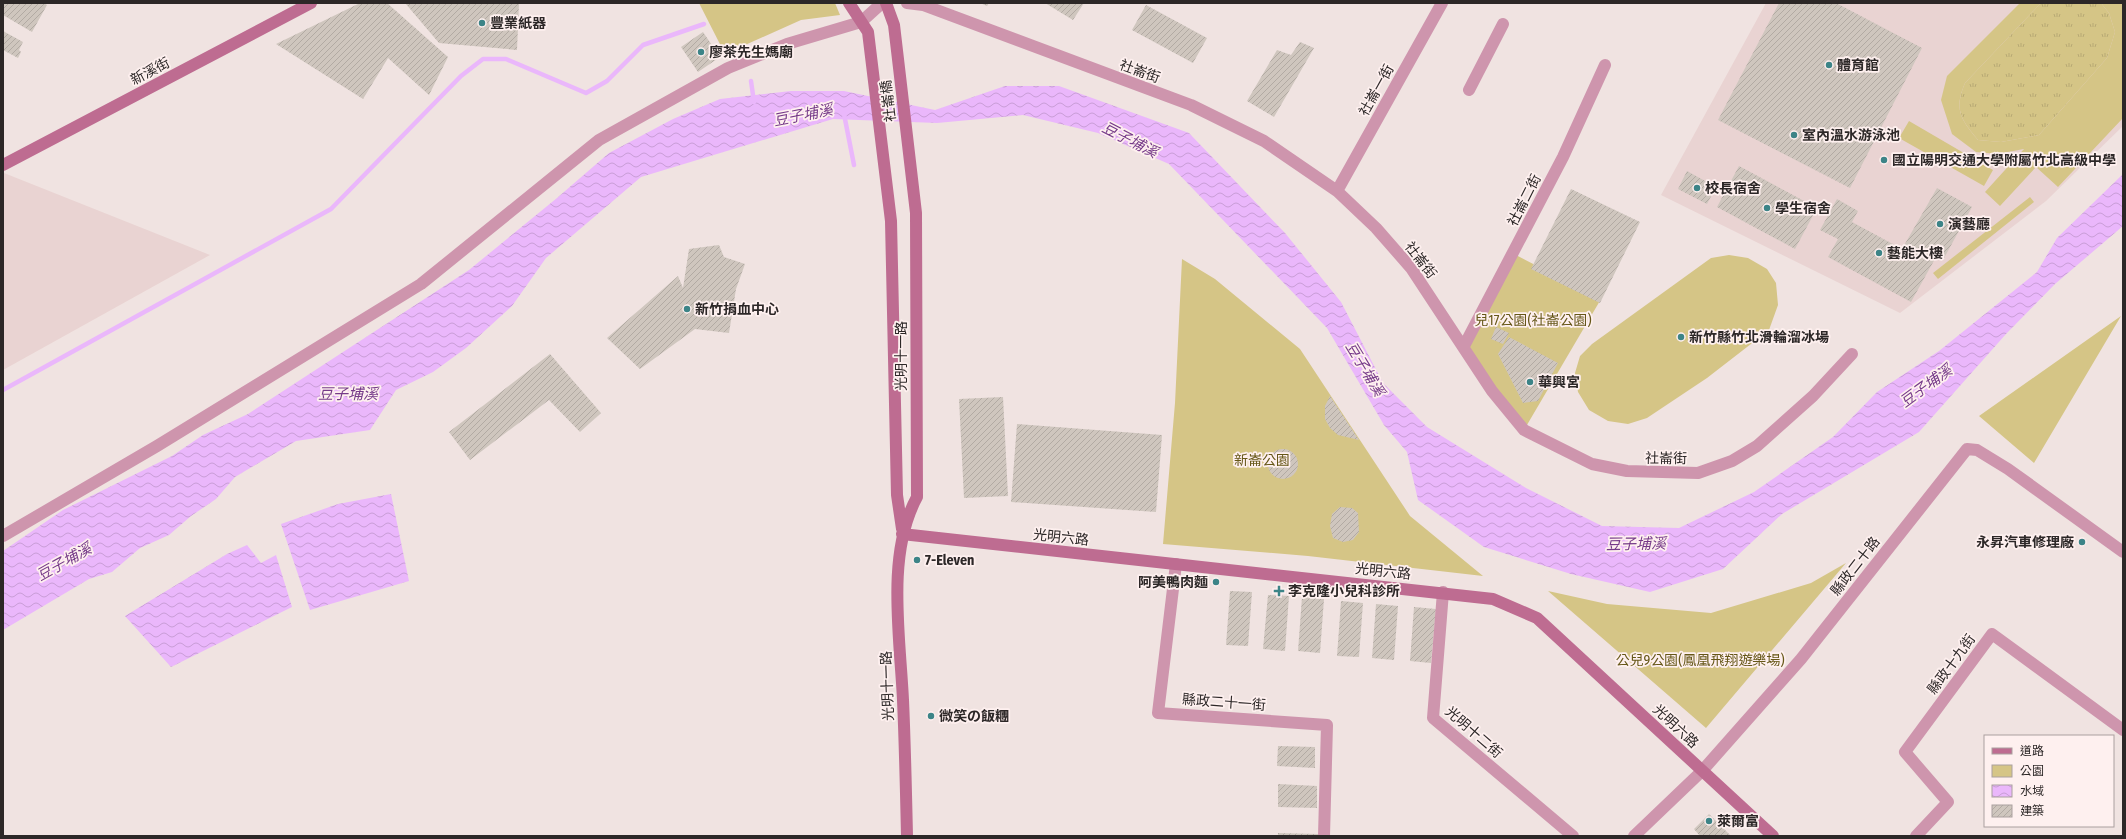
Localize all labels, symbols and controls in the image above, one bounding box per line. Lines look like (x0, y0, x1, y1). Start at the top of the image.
place label: 豐業紙器 (490, 15, 546, 32)
marker: 豐業紙器 (477, 18, 487, 28)
place label: 廖茶先生媽廟 (709, 44, 793, 61)
marker: 廖茶先生媽廟 (696, 47, 706, 57)
street label: 新溪街 (128, 54, 173, 89)
street label: 社崙街 (1117, 56, 1162, 87)
place label: 體育館 (1837, 57, 1879, 74)
marker: 體育館 (1824, 60, 1834, 70)
street label: 社崙一街 (1355, 62, 1397, 119)
street label: 社崙橋 (878, 79, 899, 123)
water label: 豆子埔溪 (772, 100, 836, 130)
water label: 豆子埔溪 (1099, 118, 1163, 163)
place label: 室內溫水游泳池 (1802, 127, 1900, 144)
marker: 室內溫水游泳池 (1789, 130, 1799, 140)
place label: 國立陽明交通大學附屬竹北高級中學 (1892, 152, 2116, 169)
marker: 國立陽明交通大學附屬竹北高級中學 (1879, 155, 1889, 165)
street label: 社崙二街 (1504, 171, 1545, 229)
place label: 校長宿舍 (1705, 180, 1761, 197)
marker: 校長宿舍 (1692, 183, 1702, 193)
place label: 學生宿舍 (1775, 200, 1831, 217)
marker: 學生宿舍 (1762, 203, 1772, 213)
place label: 演藝廳 (1948, 216, 1990, 233)
marker: 演藝廳 (1935, 219, 1945, 229)
street label: 社崙街 (1401, 239, 1440, 282)
place label: 藝能大樓 (1887, 245, 1943, 262)
marker: 藝能大樓 (1874, 248, 1884, 258)
place label: 新竹捐血中心 (695, 301, 779, 318)
marker: 新竹捐血中心 (682, 304, 692, 314)
park label: 兒17公園(社崙公園) (1474, 312, 1592, 329)
street label: 光明十一路 (893, 321, 910, 391)
place label: 新竹縣竹北滑輪溜冰場 (1689, 329, 1829, 346)
marker: 新竹縣竹北滑輪溜冰場 (1676, 332, 1686, 342)
water label: 豆子埔溪 (1342, 339, 1389, 401)
water label: 豆子埔溪 (1896, 360, 1957, 411)
place label: 華興宮 (1538, 374, 1580, 391)
marker: 華興宮 (1525, 377, 1535, 387)
water label: 豆子埔溪 (318, 385, 380, 403)
street label: 社崙街 (1645, 450, 1687, 467)
park label: 新崙公園 (1234, 452, 1290, 469)
street label: 光明六路 (1032, 526, 1090, 549)
street label: 縣政二十路 (1827, 533, 1884, 599)
water label: 豆子埔溪 (1606, 534, 1668, 554)
place label: 永昇汽車修理廠 (1976, 534, 2074, 551)
marker: 永昇汽車修理廠 (2077, 537, 2087, 547)
water label: 豆子埔溪 (33, 539, 96, 584)
place label: 7-Eleven (925, 552, 974, 569)
marker: 7-Eleven (912, 555, 922, 565)
street label: 光明六路 (1354, 560, 1412, 583)
place label: 阿美鴨肉麵 (1138, 574, 1208, 591)
marker: 阿美鴨肉麵 (1211, 577, 1221, 587)
place label: 李克隆小兒科診所 (1288, 583, 1400, 600)
marker: 李克隆小兒科診所 (1273, 585, 1285, 597)
street label: 縣政十九街 (1924, 631, 1979, 698)
street label: 光明十一路 (878, 651, 897, 721)
park label: 公兒9公園(鳳凰飛翔遊樂場) (1615, 652, 1785, 669)
street label: 縣政二十一街 (1181, 691, 1266, 714)
street label: 光明六路 (1649, 701, 1702, 752)
street label: 光明十二街 (1442, 703, 1506, 762)
place label: 微笑の飯糰 (939, 708, 1009, 725)
marker: 微笑の飯糰 (926, 711, 936, 721)
legend (1984, 735, 2114, 827)
text: 道路 (2020, 744, 2044, 758)
text: 公園 (2020, 764, 2044, 778)
text: 水域 (2020, 784, 2044, 798)
text: 建築 (2020, 804, 2044, 818)
place label: 萊爾富 (1717, 813, 1759, 830)
marker: 萊爾富 (1704, 816, 1714, 826)

